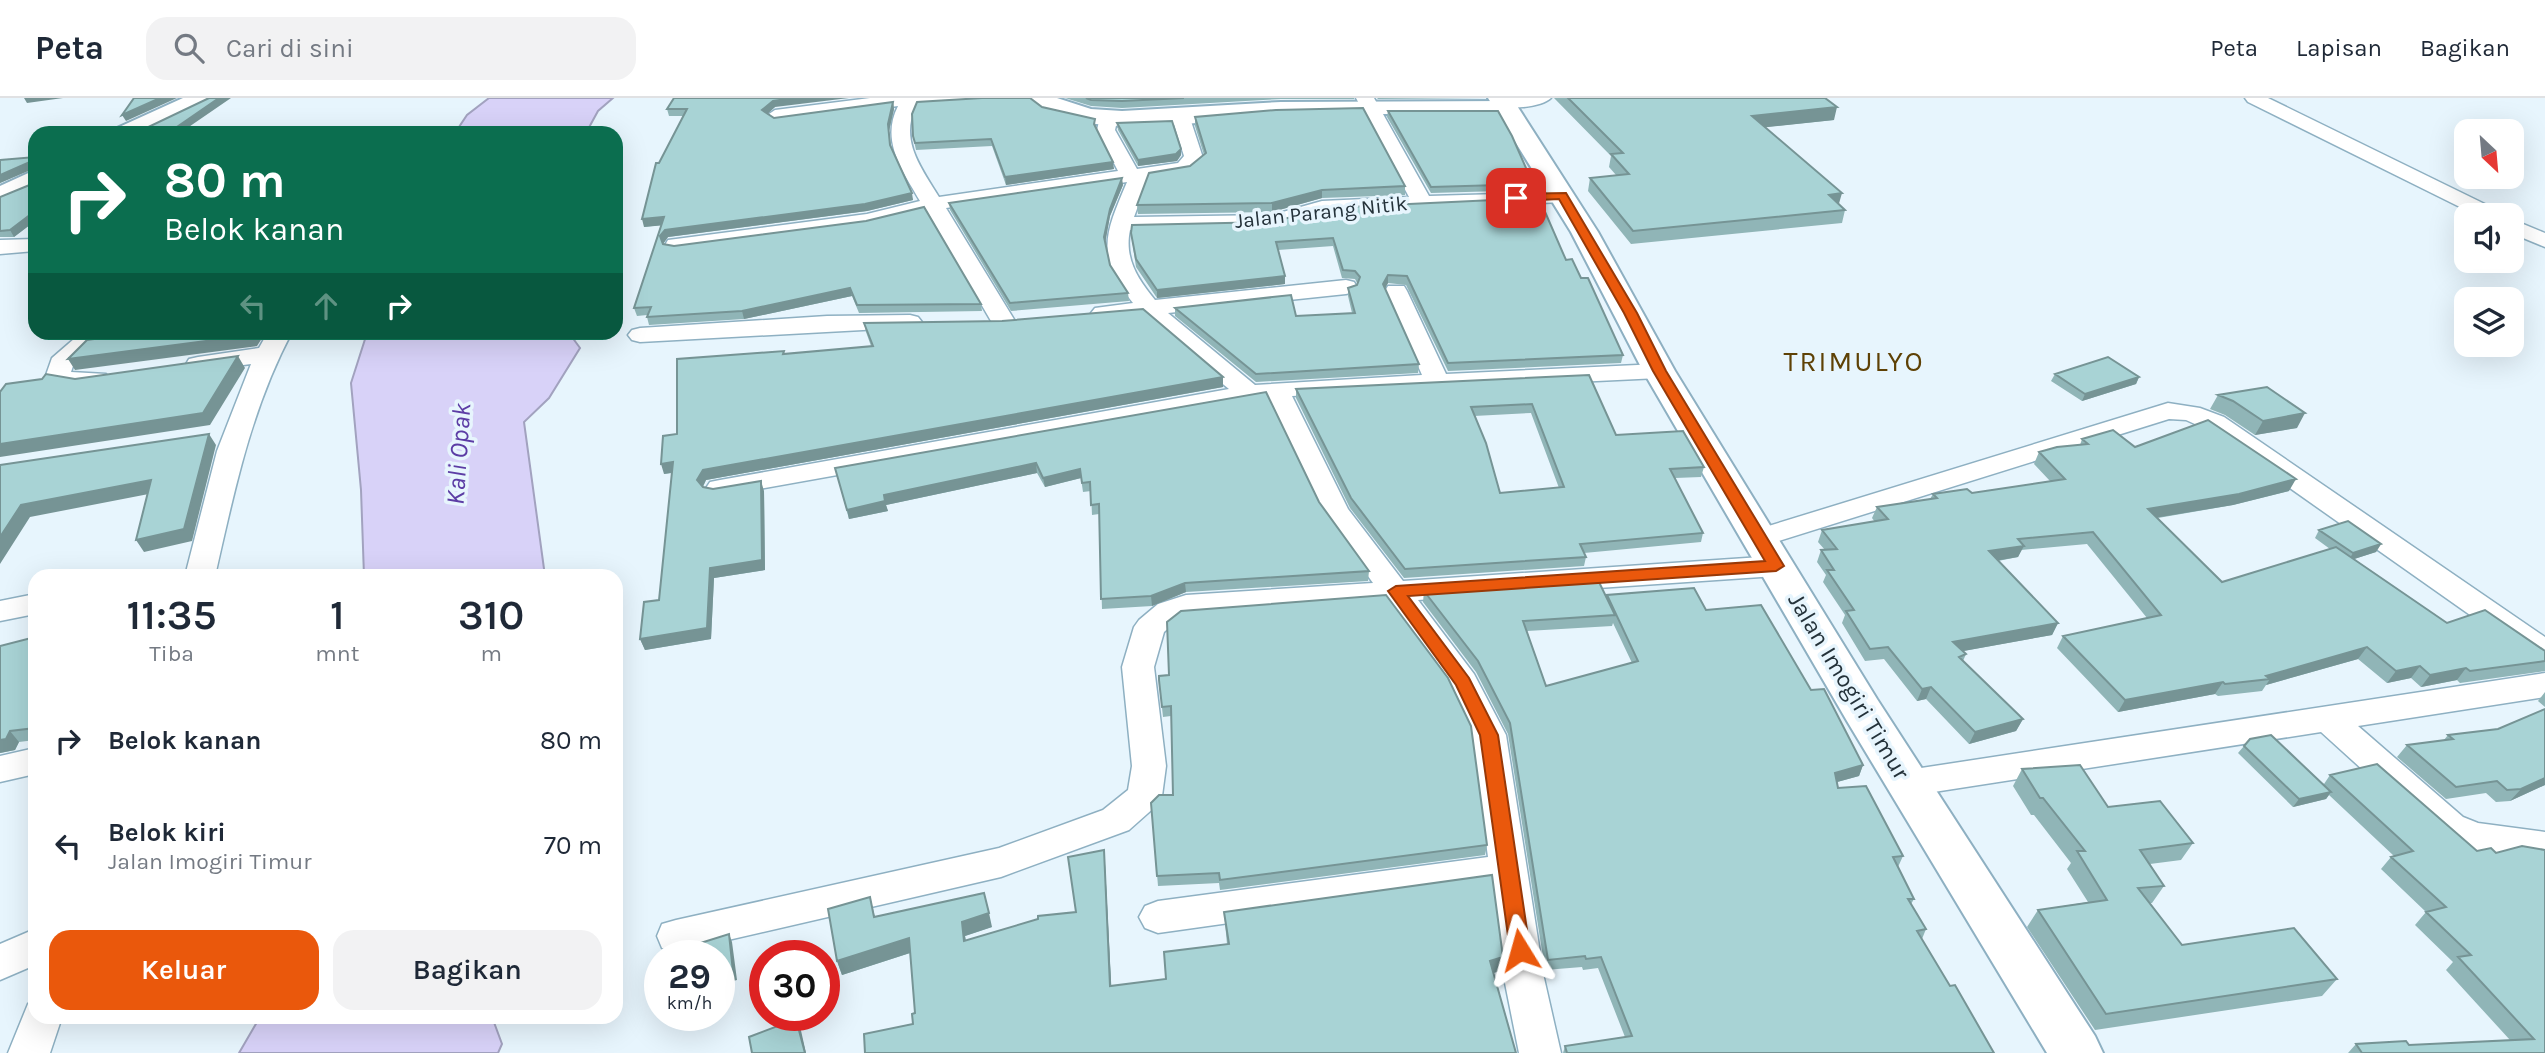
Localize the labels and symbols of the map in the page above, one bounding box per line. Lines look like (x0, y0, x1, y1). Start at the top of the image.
north arrow (2454, 119, 2524, 189)
pin (1486, 168, 1546, 228)
street label: Jalan Parang Nitik (1233, 191, 1409, 233)
district label: TRIMULYO (1783, 345, 1925, 378)
water label: Kali Opak (439, 401, 478, 506)
street label: Jalan Imogiri Timur (1782, 588, 1916, 784)
position arrow (1483, 913, 1557, 987)
speed limit sign: 30 (749, 940, 840, 1031)

